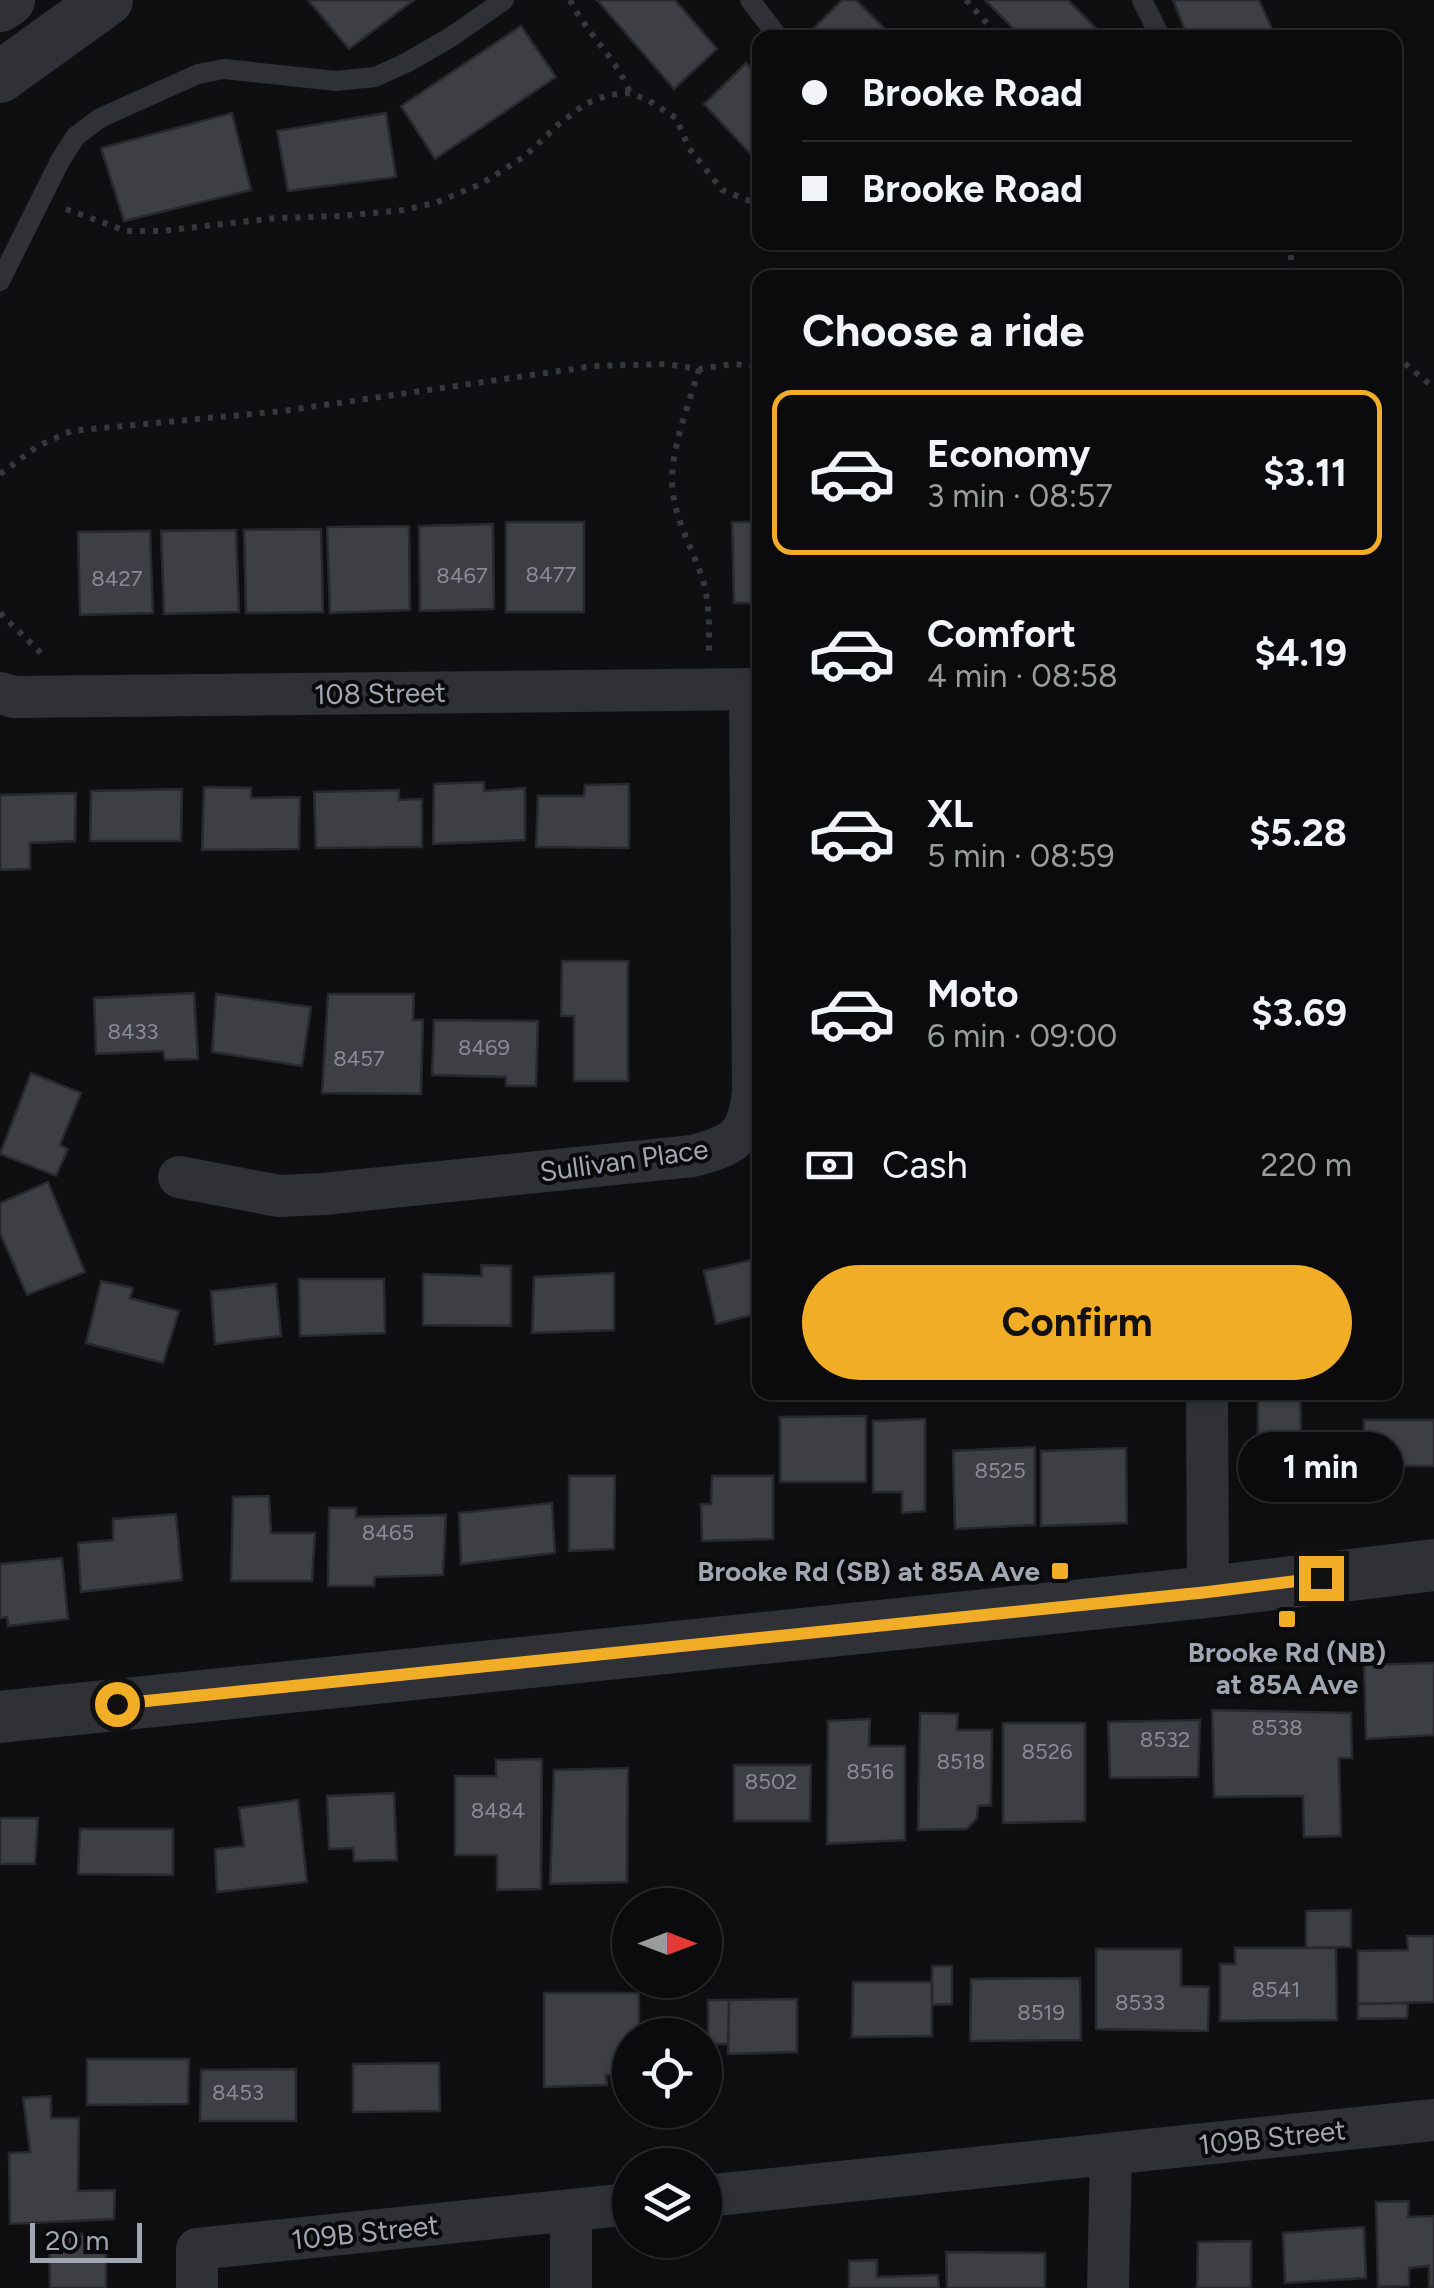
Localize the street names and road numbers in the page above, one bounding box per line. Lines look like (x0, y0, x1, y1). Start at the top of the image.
street label: 108 Street (314, 675, 446, 711)
street label: Sullivan Place (538, 1131, 710, 1189)
street label: 109B Street (1197, 2112, 1347, 2162)
street label: 109B Street (290, 2207, 440, 2257)

